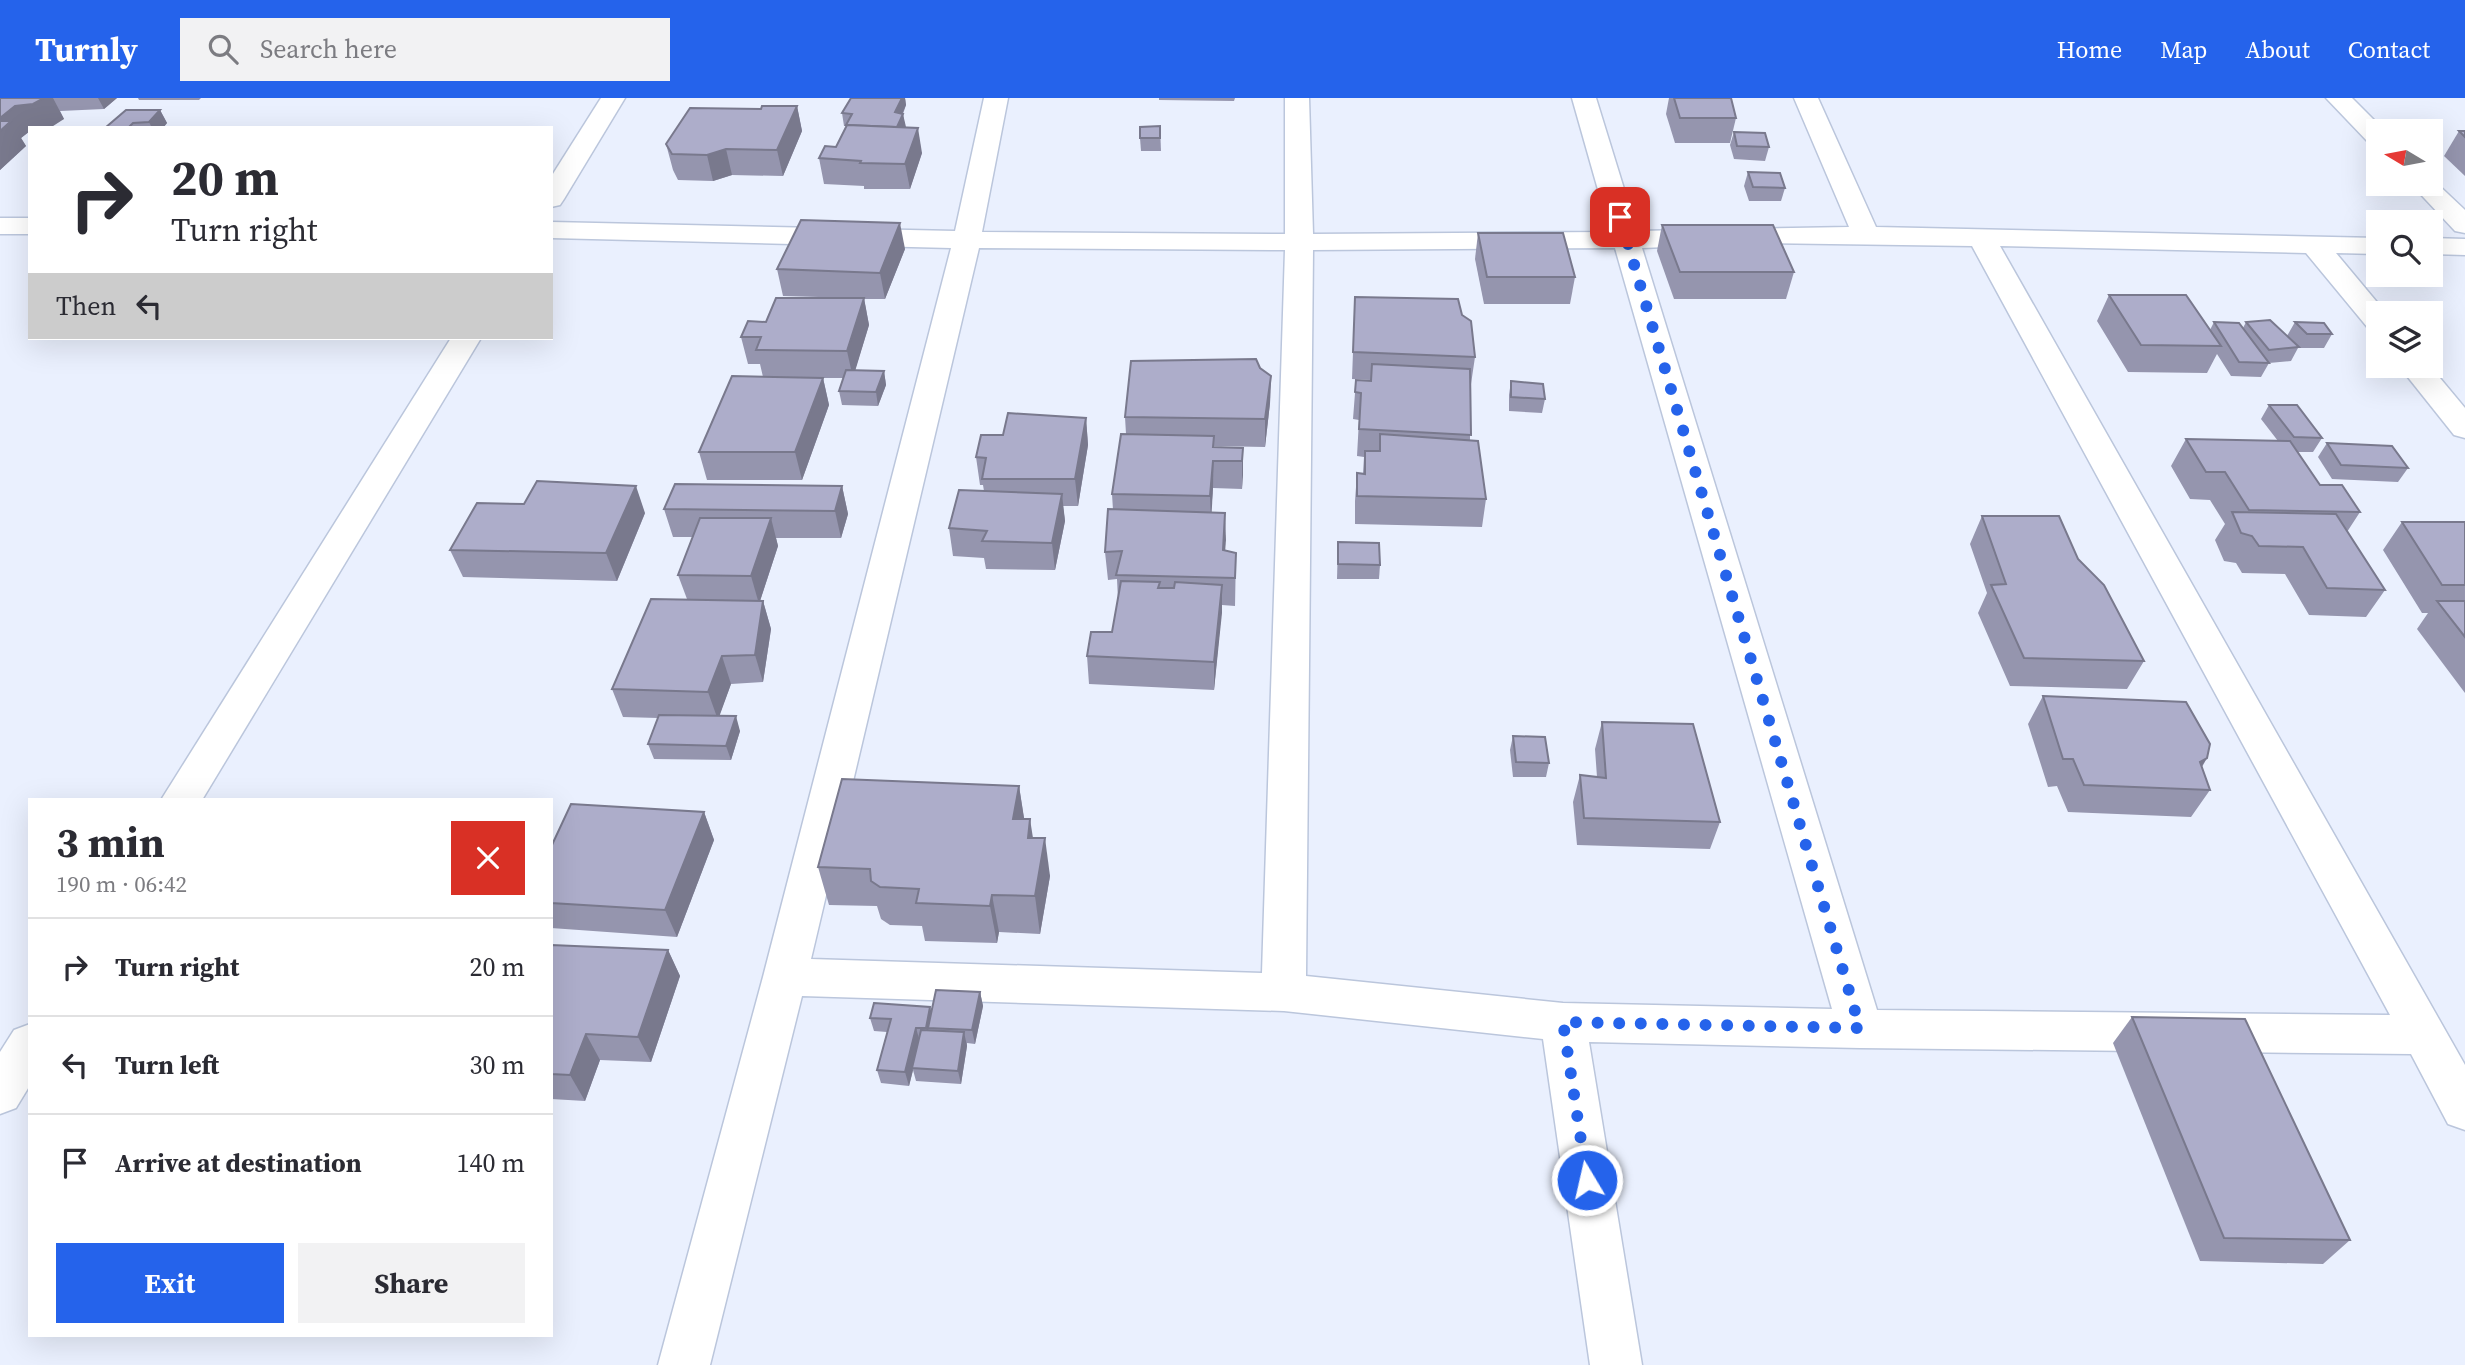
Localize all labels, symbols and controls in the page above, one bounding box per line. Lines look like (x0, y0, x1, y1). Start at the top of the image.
search box (180, 18, 670, 81)
text: Turnly (35, 27, 138, 72)
icon: search (204, 30, 242, 68)
text: Search here (260, 31, 397, 67)
text: Home (2057, 33, 2122, 66)
text: Map (2160, 33, 2207, 66)
text: About (2245, 33, 2310, 66)
text: Contact (2348, 33, 2430, 66)
north arrow (2366, 119, 2443, 196)
map controls (2366, 119, 2443, 378)
text: 20 m (171, 144, 279, 211)
icon: right (56, 154, 147, 245)
pin (1590, 187, 1650, 247)
icon: arrive (1601, 198, 1639, 236)
text: Turn right (171, 208, 317, 252)
button: search (2366, 210, 2443, 287)
icon: left (130, 287, 168, 325)
text: Then (56, 288, 116, 324)
button: layers (2366, 301, 2443, 378)
text: 3 min (56, 813, 165, 871)
button: close (451, 821, 525, 895)
text: 190 m · 06:42 (56, 868, 187, 900)
icon: right (56, 948, 94, 986)
text: Turn right (115, 949, 239, 985)
text: 20 m (470, 949, 525, 985)
icon: left (56, 1046, 94, 1084)
text: Turn left (115, 1047, 219, 1083)
text: 30 m (470, 1047, 525, 1083)
position arrow (1550, 1143, 1624, 1217)
icon: arrive (56, 1144, 94, 1182)
text: Arrive at destination (115, 1145, 362, 1181)
text: 140 m (457, 1145, 525, 1181)
button: Exit (56, 1243, 284, 1323)
button: Share (298, 1243, 525, 1323)

